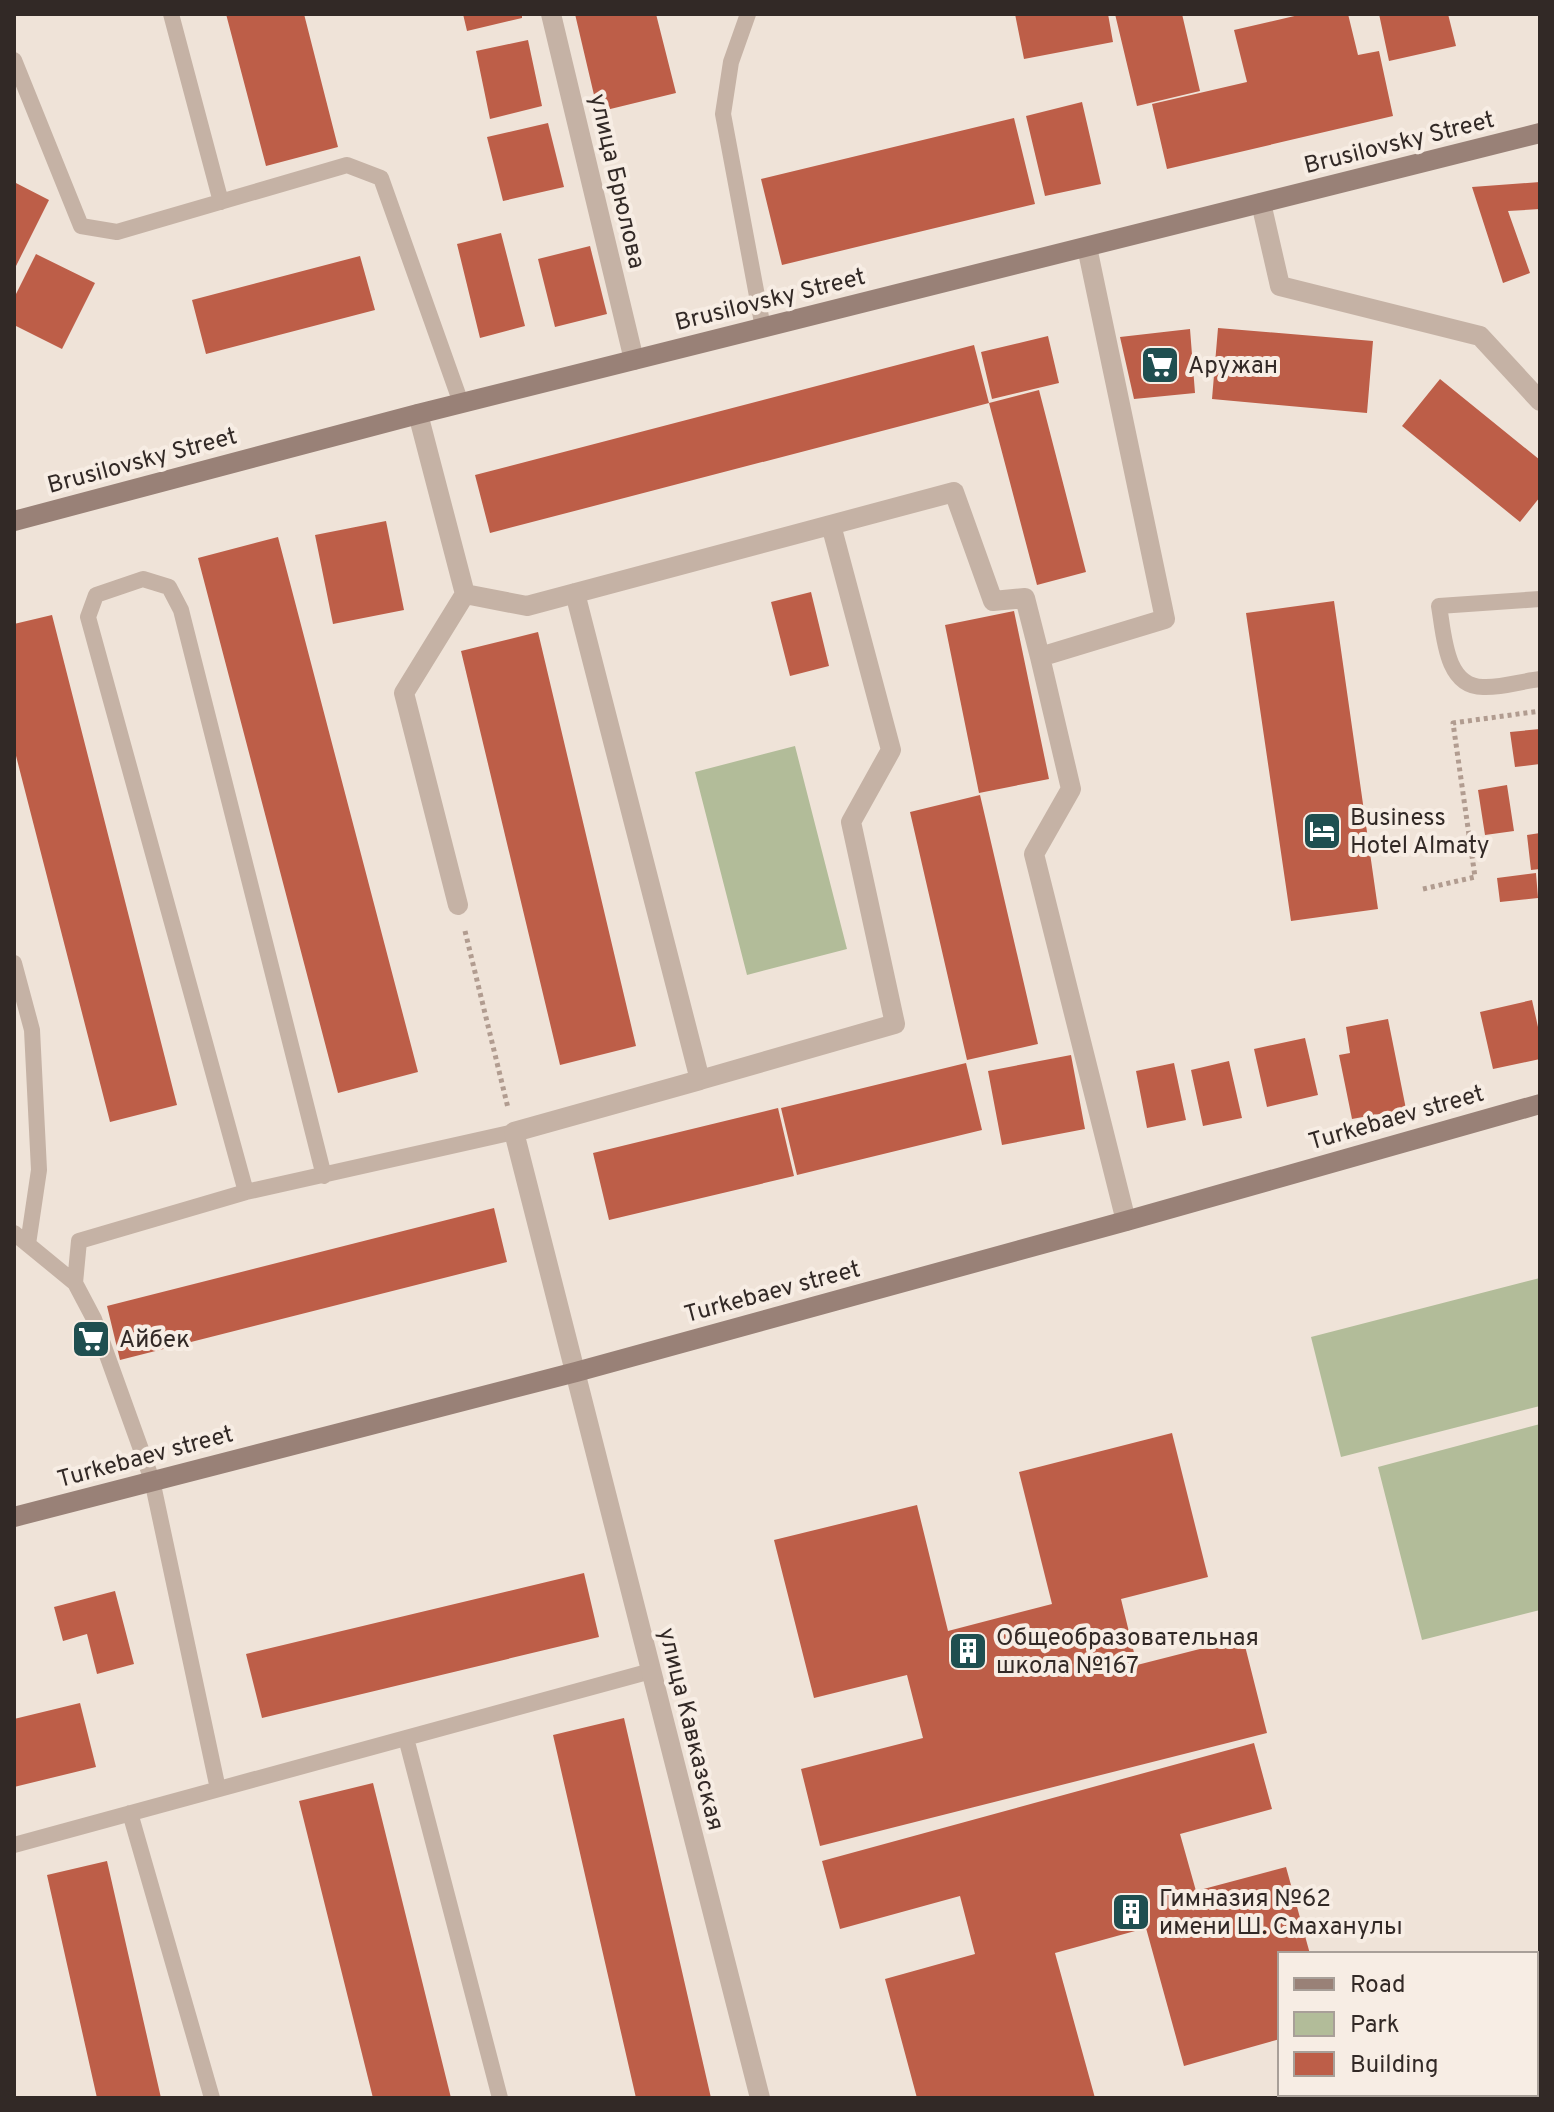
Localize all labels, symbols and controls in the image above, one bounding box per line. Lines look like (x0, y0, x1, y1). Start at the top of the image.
street label: улица Брюлова (581, 91, 651, 272)
street label: Brusilovsky Street (1301, 106, 1498, 182)
street label: Brusilovsky Street (672, 263, 869, 339)
supermarket icon: Аружан (1139, 344, 1181, 386)
place label: Аружан (1188, 352, 1278, 382)
street label: Brusilovsky Street (44, 422, 241, 502)
place label: Business Hotel Almaty (1350, 804, 1489, 862)
hotel icon: Business Hotel Almaty (1301, 810, 1343, 852)
street label: Turkebaev street (1305, 1080, 1488, 1158)
street label: Turkebaev street (681, 1255, 864, 1331)
supermarket icon: Айбек (70, 1318, 112, 1360)
place label: Айбек (119, 1326, 190, 1356)
street label: Turkebaev street (54, 1420, 237, 1496)
place label: Общеобразовательная школа №167 (996, 1624, 1259, 1682)
street label: улица Кавказская (650, 1625, 730, 1834)
building icon: Общеобразовательная школа №167 (947, 1630, 989, 1672)
place label: Гимназия №62 имени Ш. Смаханулы (1159, 1885, 1403, 1943)
building icon: Гимназия №62 имени Ш. Смаханулы (1110, 1891, 1152, 1933)
legend (1278, 1952, 1538, 2096)
text: Road (1350, 1971, 1406, 2001)
text: Park (1350, 2011, 1400, 2041)
text: Building (1350, 2051, 1439, 2081)

